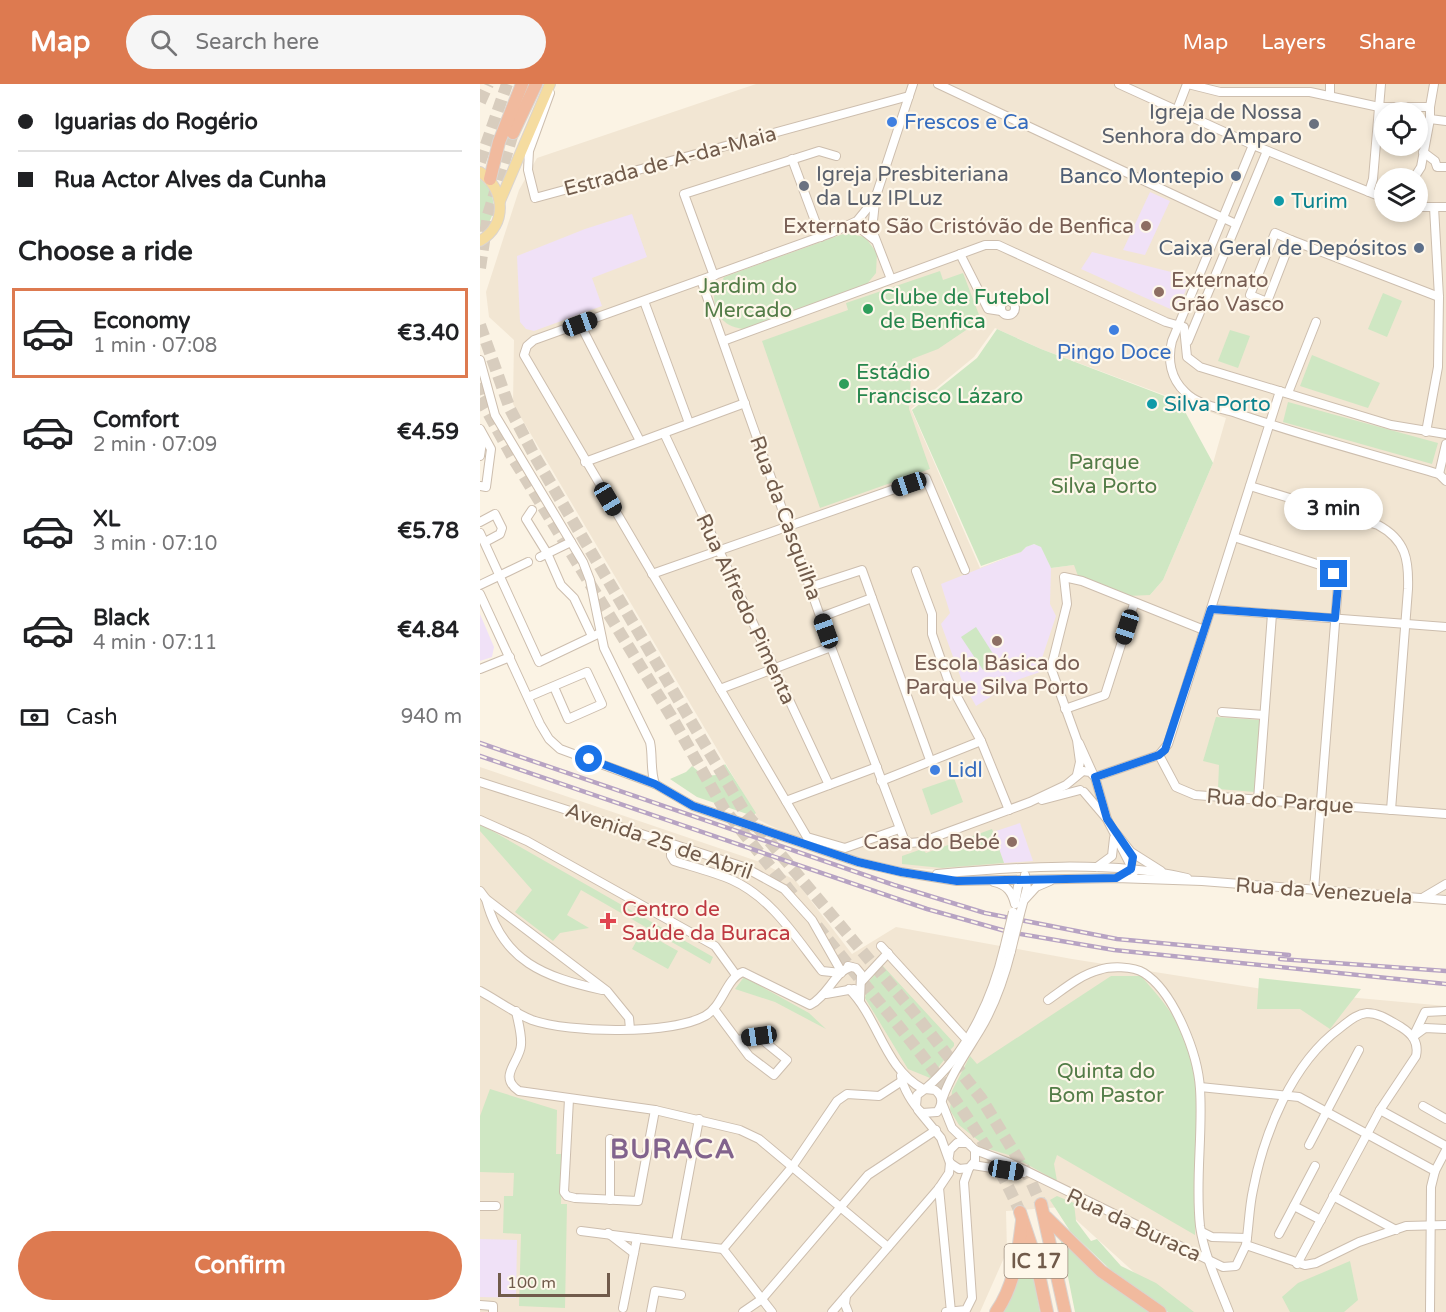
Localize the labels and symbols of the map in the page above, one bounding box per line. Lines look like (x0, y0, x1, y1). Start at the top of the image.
place label: Igreja de Nossa Senhora do Amparo (1102, 100, 1302, 149)
place label: Frescos e Ca (904, 110, 1029, 135)
marker: Frescos e Ca (885, 115, 899, 129)
marker: Igreja de Nossa Senhora do Amparo (1307, 117, 1321, 131)
street label: Estrada de A-da-Maia (561, 121, 779, 202)
place label: Igreja Presbiteriana da Luz IPLuz (816, 162, 1009, 211)
place label: Banco Montepio (1059, 164, 1224, 189)
marker: Banco Montepio (1229, 169, 1243, 183)
marker: Igreja Presbiteriana da Luz IPLuz (797, 179, 811, 193)
place label: Turim (1291, 189, 1348, 214)
marker: Turim (1272, 194, 1286, 208)
place label: Externato São Cristóvão de Benfica (783, 214, 1134, 239)
marker: Externato São Cristóvão de Benfica (1139, 219, 1153, 233)
place label: Caixa Geral de Depósitos (1159, 236, 1407, 261)
marker: Caixa Geral de Depósitos (1412, 241, 1426, 255)
place label: Externato Grão Vasco (1171, 268, 1284, 317)
park label: Jardim do Mercado (699, 274, 797, 323)
place label: Clube de Futebol de Benfica (880, 285, 1050, 334)
marker: Externato Grão Vasco (1152, 285, 1166, 299)
marker: Clube de Futebol de Benfica (861, 302, 875, 316)
car (560, 309, 600, 339)
marker: Pingo Doce (1107, 323, 1121, 337)
place label: Pingo Doce (1057, 340, 1171, 365)
place label: Estádio Francisco Lázaro (856, 360, 1023, 409)
marker: Estádio Francisco Lázaro (837, 377, 851, 391)
place label: Silva Porto (1164, 392, 1271, 417)
marker: Silva Porto (1145, 397, 1159, 411)
street label: Rua da Casquilha (744, 433, 827, 604)
park label: Parque Silva Porto (1051, 450, 1157, 499)
car (889, 470, 929, 498)
car (591, 479, 625, 519)
callout: 3 min (1284, 487, 1384, 529)
street label: Rua Alfredo Pimenta (690, 510, 801, 709)
route end (1320, 560, 1347, 587)
car (1113, 607, 1141, 647)
car (811, 611, 841, 651)
marker: Escola Básica do Parque Silva Porto (990, 634, 1004, 648)
place label: Escola Básica do Parque Silva Porto (905, 651, 1089, 700)
route start (575, 745, 602, 772)
place label: Lidl (947, 758, 983, 783)
marker: Lidl (928, 763, 942, 777)
street label: Rua do Parque (1206, 784, 1355, 819)
street label: Avenida 25 de Abril (562, 798, 756, 885)
place label: Casa do Bebé (863, 830, 1000, 855)
marker: Casa do Bebé (1005, 835, 1019, 849)
street label: Rua da Venezuela (1234, 873, 1413, 910)
place label: Centro de Saúde da Buraca (622, 897, 791, 946)
marker: Centro de Saúde da Buraca (599, 912, 617, 930)
car (740, 1025, 778, 1047)
park label: Quinta do Bom Pastor (1048, 1059, 1164, 1108)
district label: BURACA (610, 1133, 736, 1166)
car (987, 1158, 1025, 1182)
street label: Rua da Buraca (1063, 1183, 1205, 1268)
road number: IC 17 (1004, 1244, 1068, 1278)
scale bar (498, 1270, 610, 1298)

